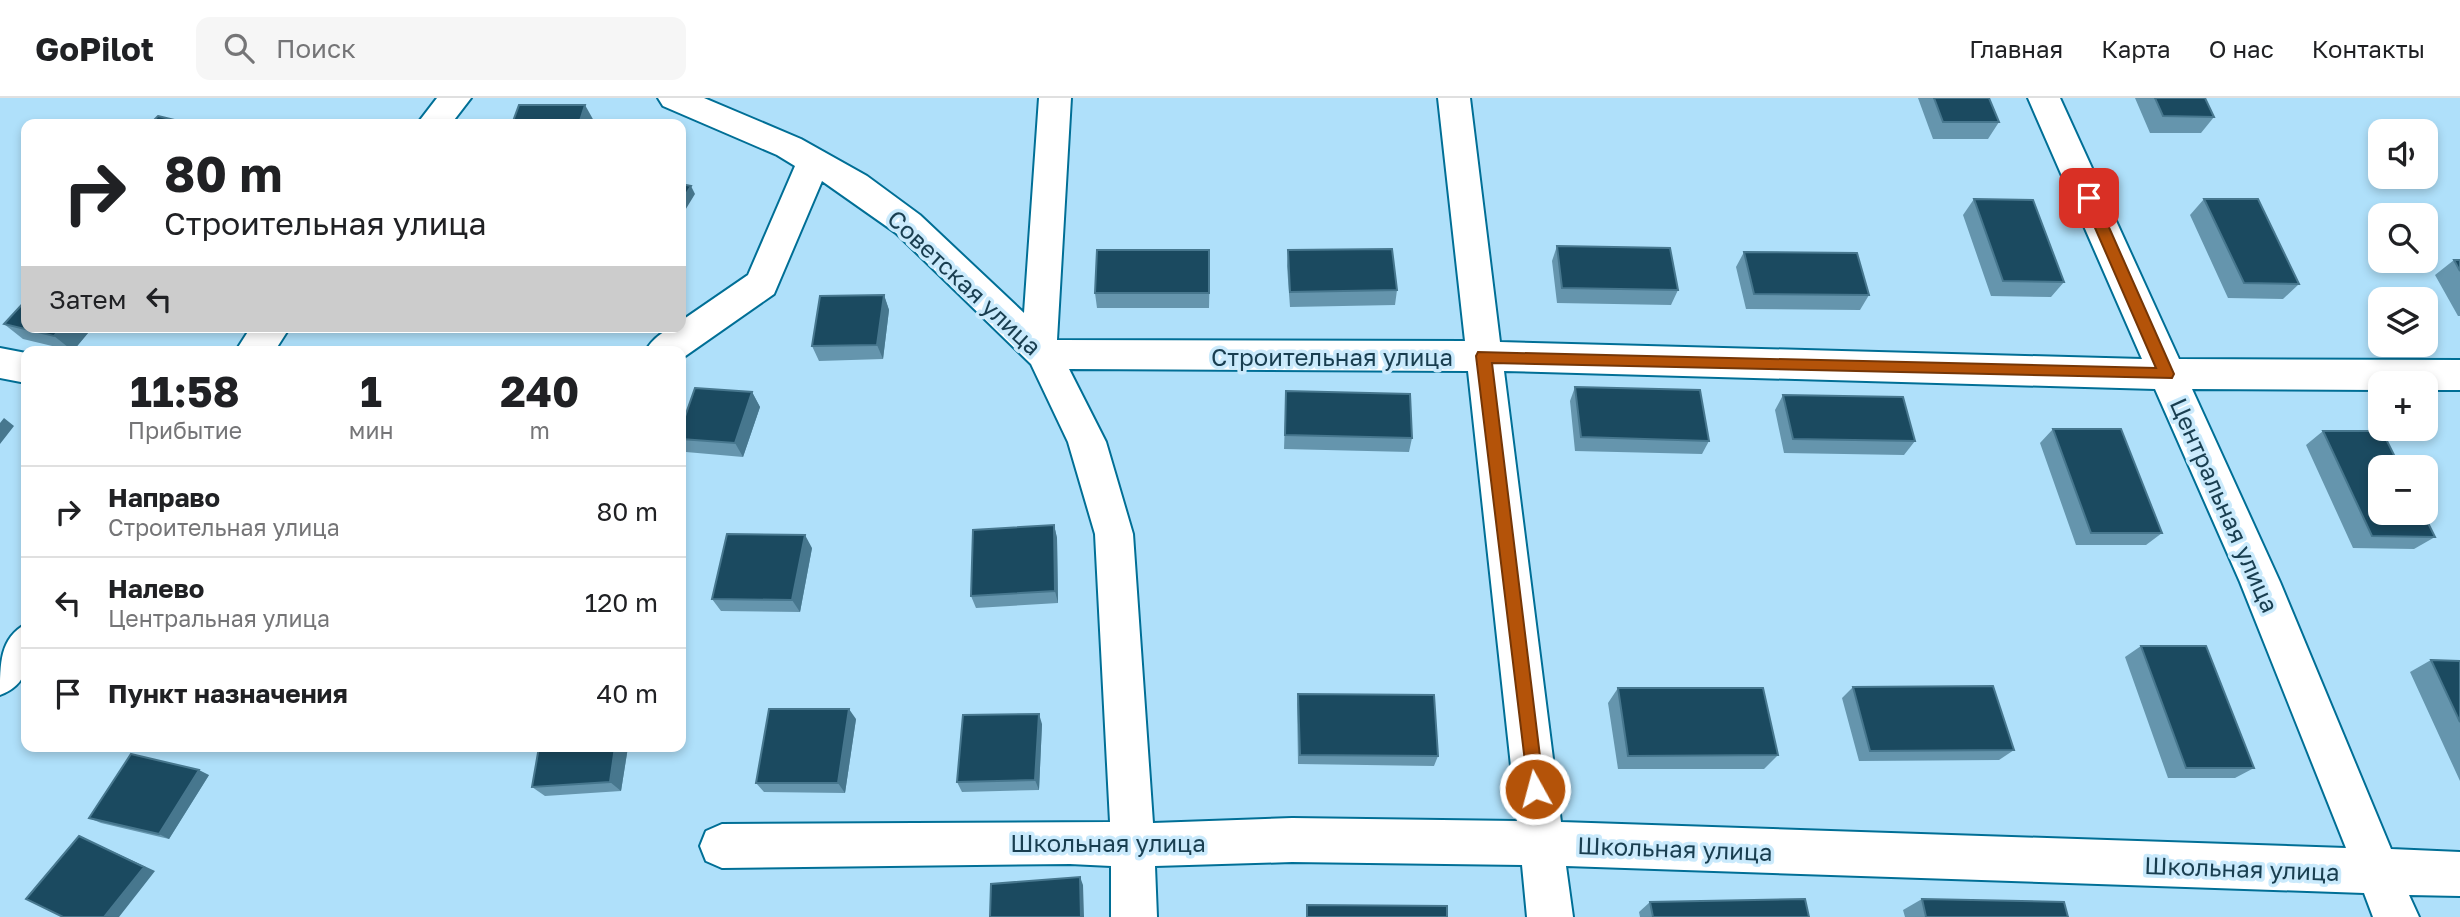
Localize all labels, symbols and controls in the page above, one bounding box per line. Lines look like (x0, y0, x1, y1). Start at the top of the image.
search box (196, 17, 686, 80)
text: GoPilot (35, 29, 154, 68)
icon: search (220, 29, 258, 67)
text: Поиск (276, 33, 356, 64)
text: Главная (1969, 34, 2063, 63)
text: Карта (2101, 34, 2171, 63)
text: О нас (2209, 34, 2274, 63)
text: Контакты (2312, 34, 2425, 63)
map controls (2368, 119, 2438, 525)
button: sound (2368, 119, 2438, 189)
text: 80 m (164, 144, 282, 203)
icon: right (49, 147, 140, 238)
pin (2059, 168, 2119, 228)
icon: arrive (2070, 179, 2108, 217)
street label: Советская улица (882, 203, 1048, 361)
button: search (2368, 203, 2438, 273)
text: Строительная улица (164, 204, 487, 242)
icon: left (140, 280, 178, 318)
text: Затем (49, 284, 126, 315)
button: layers (2368, 287, 2438, 357)
street label: Строительная улица (1211, 342, 1453, 371)
text: 11:58 (130, 366, 240, 416)
text: 1 (360, 366, 382, 416)
text: 240 (500, 366, 579, 416)
button: + (2368, 371, 2438, 441)
street label: Центральная улица (2165, 393, 2285, 617)
text: Прибытие (128, 416, 242, 444)
text: мин (349, 416, 393, 444)
text: m (530, 416, 550, 444)
button: − (2368, 455, 2438, 525)
text: Направо (108, 482, 220, 513)
icon: right (49, 493, 87, 531)
text: 80 m (597, 496, 658, 527)
text: Строительная улица (108, 513, 340, 541)
text: Налево (108, 573, 204, 604)
icon: left (49, 584, 87, 622)
text: 120 m (585, 587, 658, 618)
text: Центральная улица (108, 604, 330, 632)
icon: arrive (49, 675, 87, 713)
text: Пункт назначения (108, 678, 348, 709)
text: 40 m (597, 678, 658, 709)
position arrow (1498, 752, 1572, 826)
street label: Школьная улица (1010, 828, 1206, 857)
street label: Школьная улица (1577, 830, 1773, 866)
street label: Школьная улица (2144, 850, 2340, 886)

